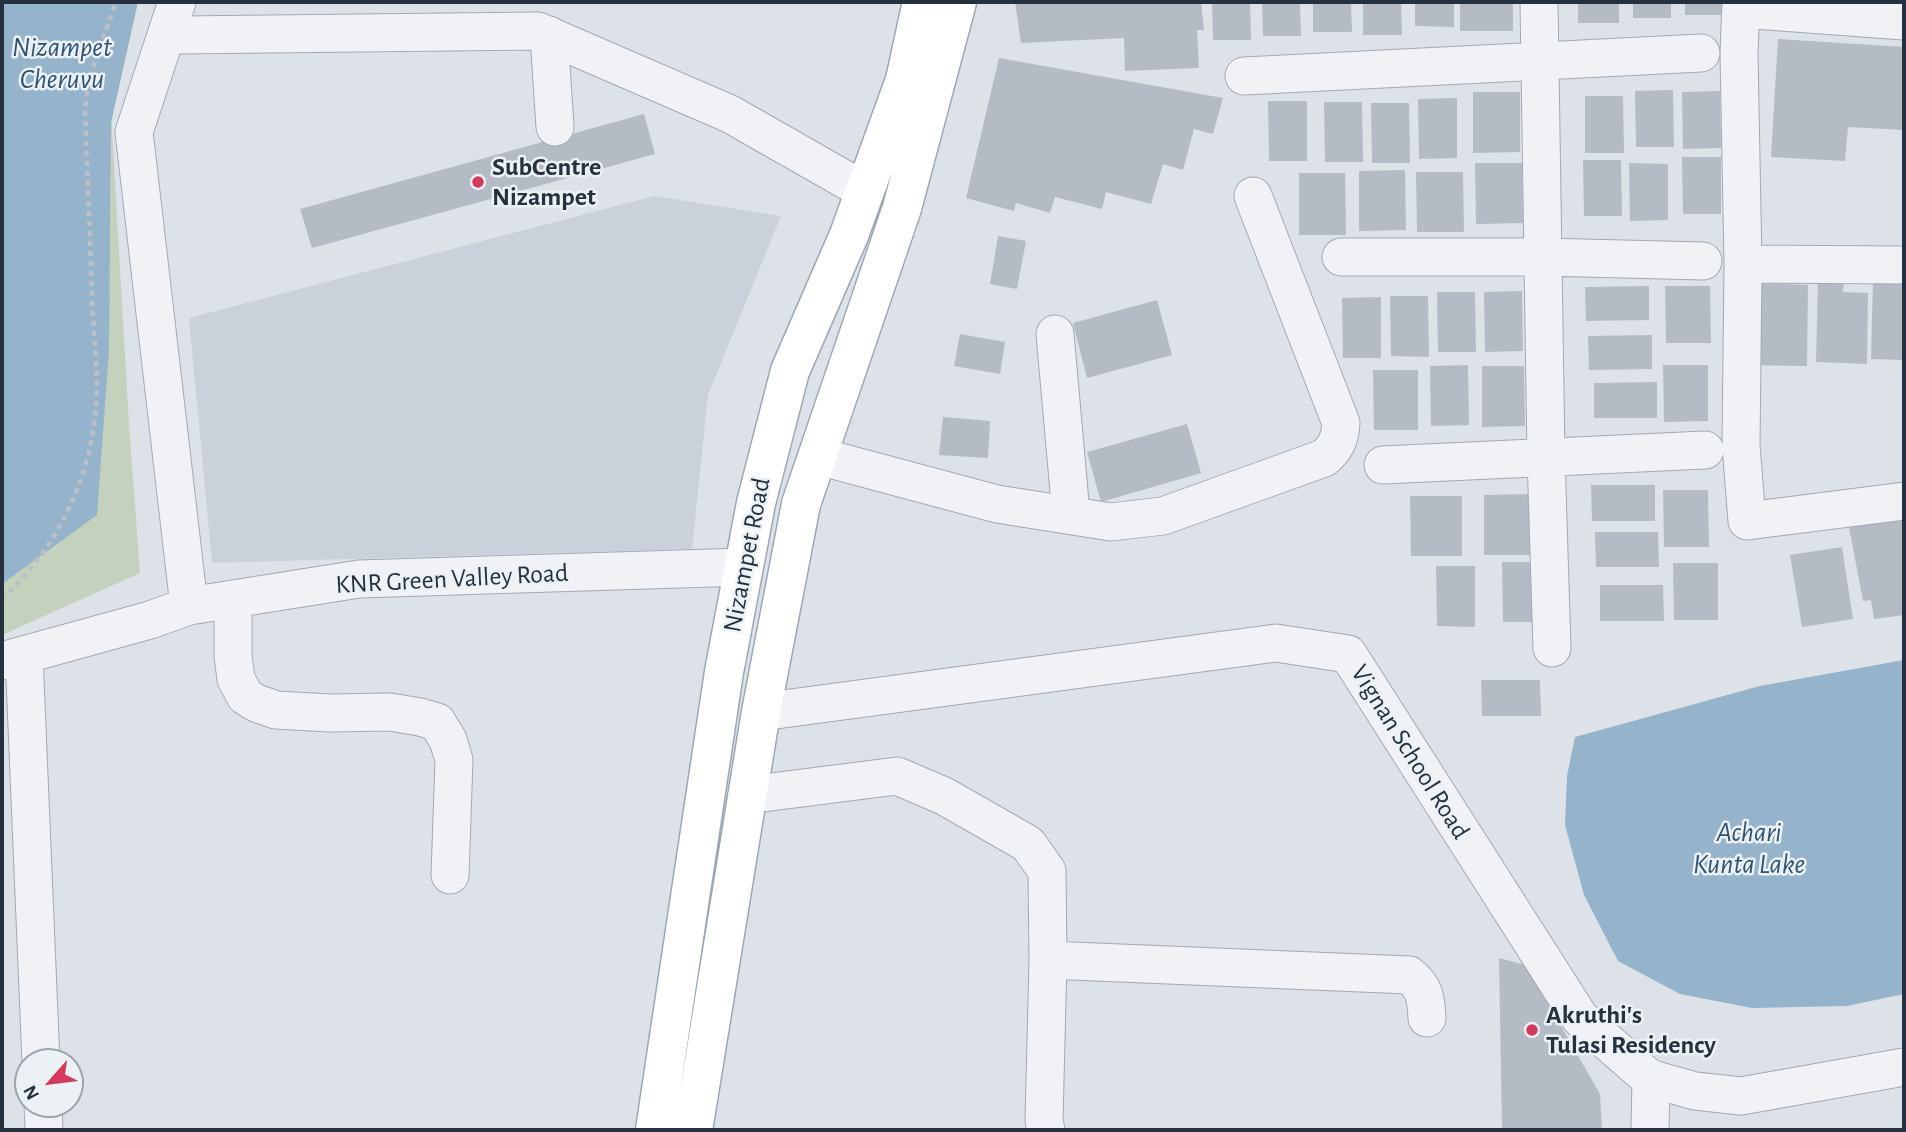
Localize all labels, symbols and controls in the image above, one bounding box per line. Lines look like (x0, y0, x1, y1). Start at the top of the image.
water label: Nizampet Cheruvu (12, 31, 112, 97)
place label: SubCentre Nizampet (492, 151, 601, 212)
marker: SubCentre Nizampet (470, 174, 486, 190)
street label: Nizampet Road (717, 475, 777, 635)
street label: KNR Green Valley Road (335, 557, 569, 601)
street label: Vignan School Road (1344, 659, 1476, 845)
water label: Achari Kunta Lake (1693, 816, 1805, 882)
place label: Akruthi's Tulasi Residency (1546, 999, 1716, 1060)
marker: Akruthi's Tulasi Residency (1524, 1022, 1540, 1038)
north arrow (14, 1048, 84, 1118)
text: N (20, 1082, 43, 1102)

